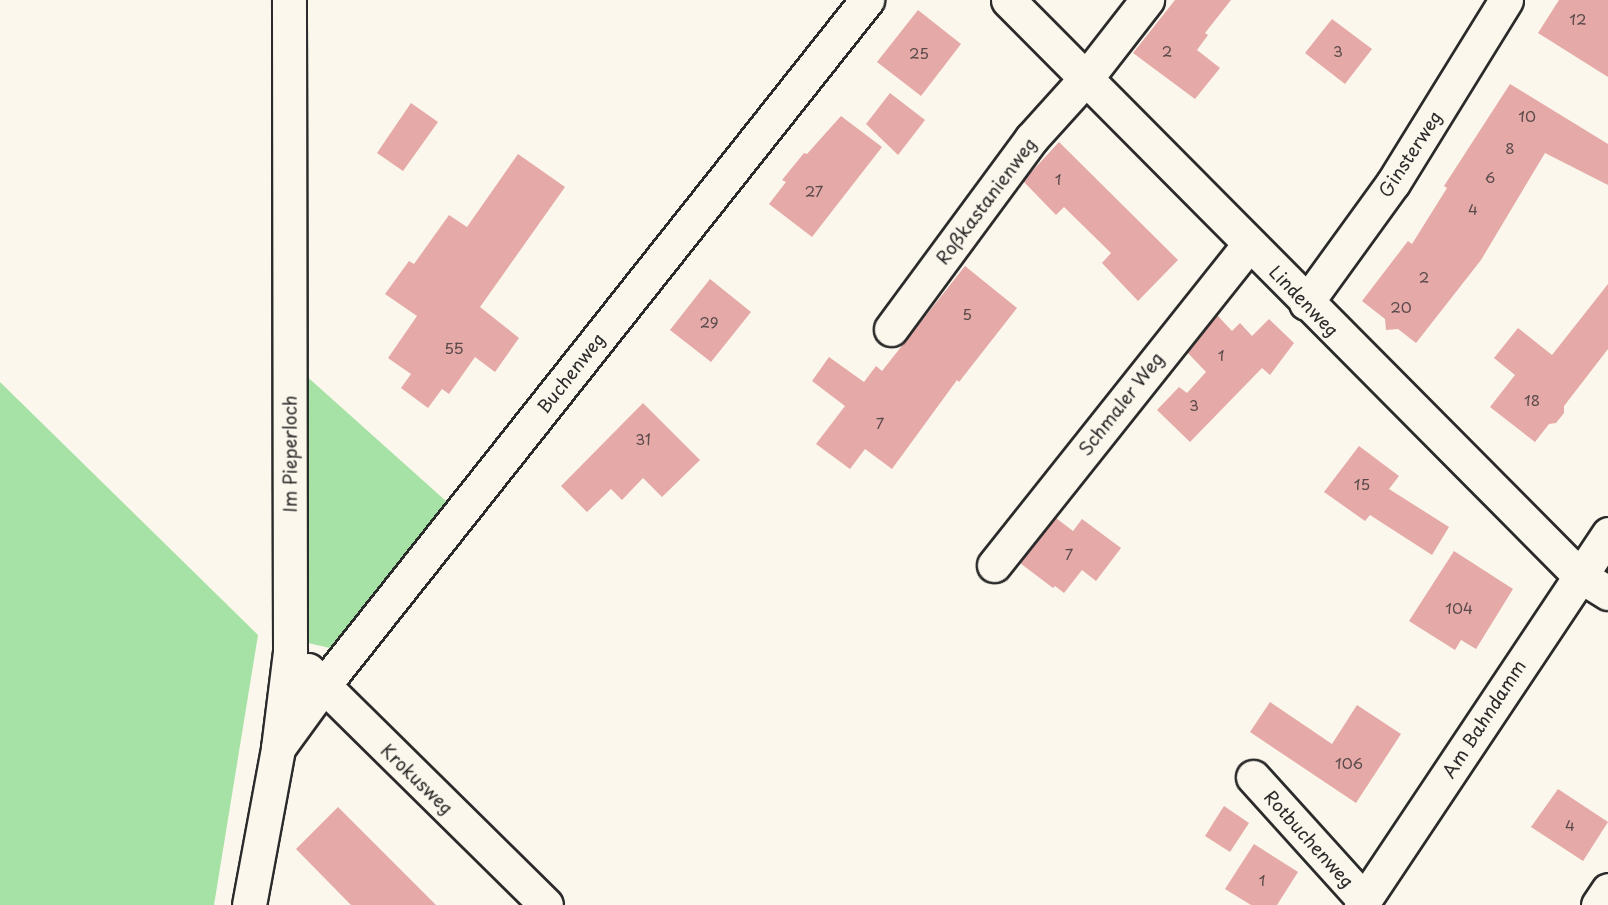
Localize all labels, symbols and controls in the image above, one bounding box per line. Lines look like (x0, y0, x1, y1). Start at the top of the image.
house number: 12 (1569, 10, 1587, 28)
house number: 2 (1162, 42, 1172, 60)
house number: 3 (1333, 42, 1343, 60)
house number: 25 (909, 44, 929, 62)
street label: Ginsterweg (1374, 107, 1446, 201)
house number: 10 (1518, 107, 1536, 125)
street label: Roßkastanienweg (931, 133, 1041, 269)
house number: 8 (1505, 139, 1515, 157)
house number: 6 (1485, 168, 1495, 186)
house number: 1 (1055, 170, 1061, 188)
house number: 27 (805, 182, 823, 200)
house number: 4 (1468, 200, 1478, 218)
street label: Lindenweg (1265, 261, 1343, 341)
house number: 2 (1419, 268, 1429, 286)
house number: 20 (1390, 298, 1412, 316)
house number: 5 (962, 305, 972, 323)
house number: 29 (699, 313, 719, 331)
street label: Buchenweg (533, 328, 609, 418)
house number: 55 (444, 339, 464, 357)
house number: 1 (1218, 346, 1224, 364)
street label: Schmaler Weg (1073, 347, 1169, 461)
house number: 18 (1524, 391, 1540, 409)
street label: Im Pieperloch (279, 396, 301, 512)
house number: 3 (1189, 396, 1199, 414)
house number: 7 (876, 414, 884, 432)
house number: 31 (635, 430, 651, 448)
house number: 15 (1354, 475, 1370, 493)
house number: 7 (1065, 545, 1073, 563)
house number: 104 (1445, 599, 1473, 617)
street label: Am Bahndamm (1437, 655, 1531, 783)
street label: Krokusweg (376, 739, 458, 819)
house number: 106 (1335, 754, 1363, 772)
street label: Rotbuchenweg (1260, 786, 1358, 892)
house number: 4 (1565, 816, 1575, 834)
house number: 1 (1259, 871, 1265, 889)

